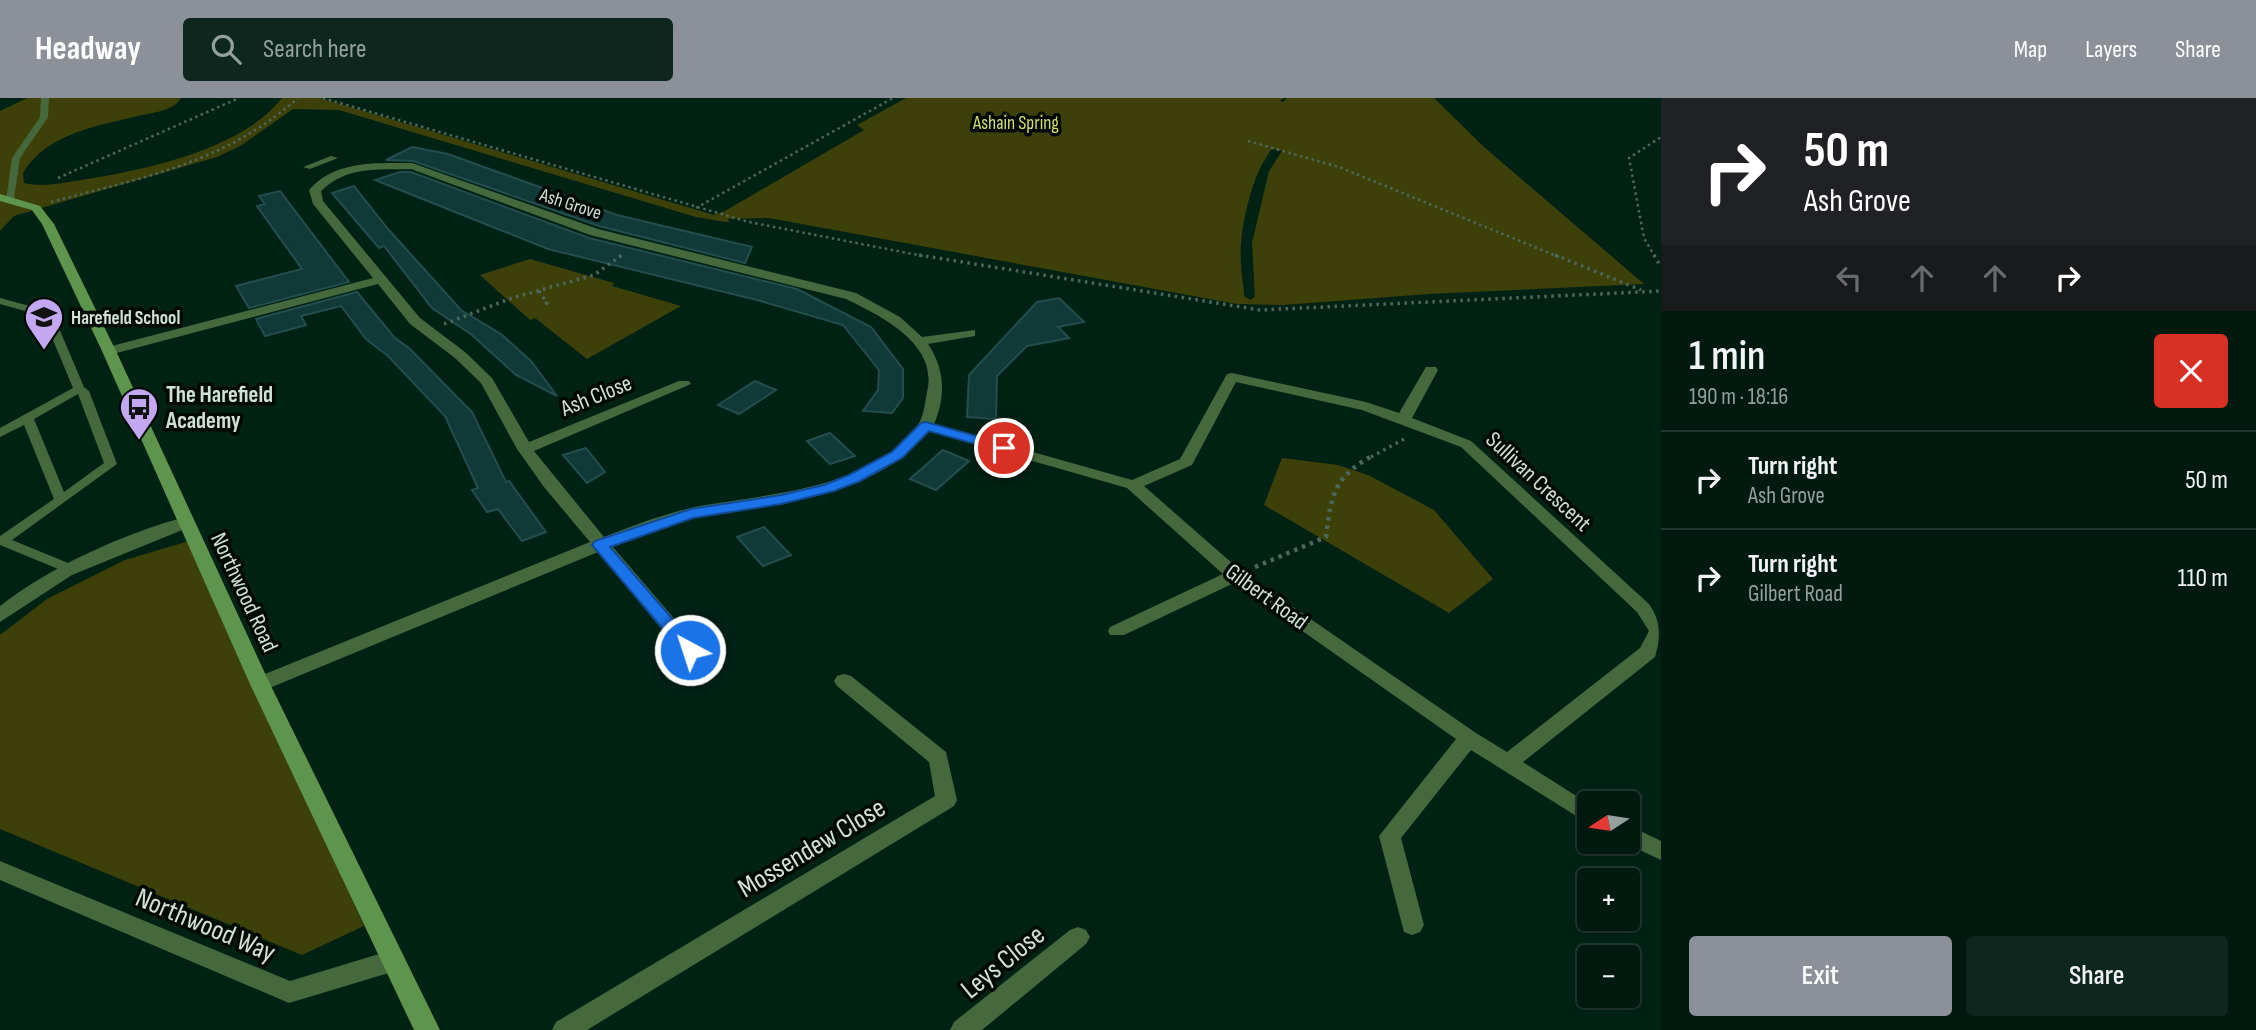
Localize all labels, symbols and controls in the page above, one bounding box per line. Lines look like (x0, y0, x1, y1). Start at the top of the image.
search box (183, 18, 673, 81)
text: Headway (35, 29, 141, 69)
icon: search (207, 30, 245, 68)
text: Search here (263, 34, 366, 65)
text: Map (2014, 35, 2047, 64)
text: Layers (2085, 35, 2137, 64)
text: Share (2175, 35, 2221, 64)
park label: Ashain Spring (972, 112, 1059, 135)
text: 50 m (1804, 122, 1889, 181)
icon: right (1689, 126, 1780, 217)
text: Ash Grove (1804, 182, 1911, 221)
street label: Ash Grove (536, 183, 604, 225)
icon: left (1830, 259, 1868, 297)
icon: ahead (1903, 259, 1941, 297)
icon: ahead (1976, 259, 2014, 297)
icon: right (2049, 259, 2087, 297)
school or university icon: Harefield School (23, 296, 65, 351)
place label: Harefield School (71, 307, 180, 330)
text: 1 min (1689, 331, 1765, 382)
button: close (2154, 334, 2228, 408)
street label: Ash Close (556, 369, 636, 423)
place label: The Harefield Academy (165, 381, 273, 435)
text: 190 m · 18:16 (1689, 383, 1788, 411)
bus stop icon: The Harefield Academy (118, 386, 160, 441)
pin (974, 418, 1034, 478)
street label: Sullivan Crescent (1480, 426, 1597, 538)
icon: arrive (985, 429, 1023, 467)
text: Turn right (1748, 451, 1837, 482)
icon: right (1689, 461, 1727, 499)
text: 50 m (2185, 465, 2228, 496)
text: Ash Grove (1748, 482, 1825, 510)
street label: Northwood Road (204, 528, 284, 657)
text: Turn right (1748, 549, 1837, 580)
street label: Gilbert Road (1220, 558, 1313, 636)
icon: right (1689, 559, 1727, 597)
text: 110 m (2177, 563, 2228, 594)
text: Gilbert Road (1748, 580, 1843, 608)
position arrow (653, 613, 727, 687)
street label: Mossendew Close (732, 791, 891, 905)
north arrow (1577, 791, 1640, 854)
map controls (1577, 791, 1640, 1008)
button: + (1577, 868, 1640, 931)
street label: Northwood Way (131, 881, 280, 970)
street label: Leys Close (954, 918, 1051, 1006)
button: Exit (1689, 936, 1952, 1016)
button: Share (1966, 936, 2228, 1016)
button: − (1577, 945, 1640, 1008)

